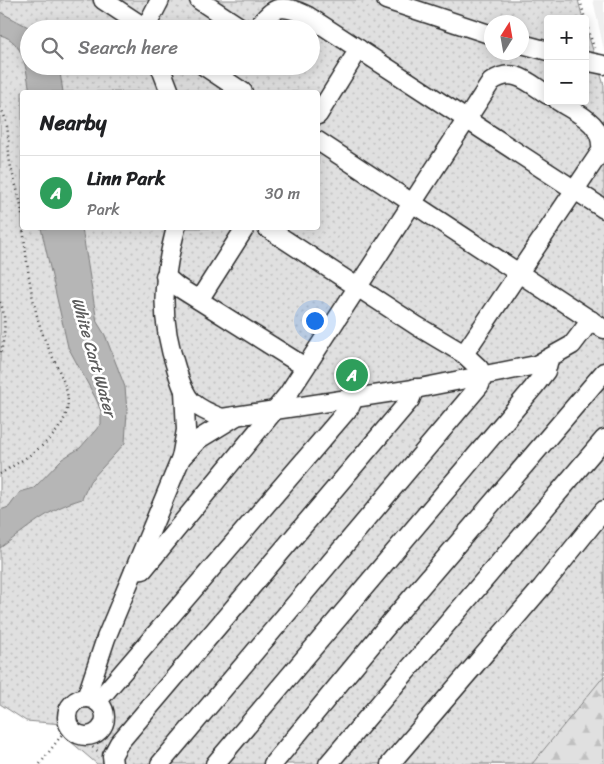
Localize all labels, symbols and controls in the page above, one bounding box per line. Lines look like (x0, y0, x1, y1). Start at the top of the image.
north arrow (484, 15, 529, 60)
map controls (544, 15, 589, 105)
button: + (544, 15, 589, 60)
search box (20, 20, 320, 75)
text: Search here (78, 31, 178, 64)
icon: search (38, 34, 66, 62)
button: − (544, 60, 589, 105)
text: Nearby (40, 104, 106, 142)
text: Linn Park (87, 162, 165, 195)
text: A (51, 179, 61, 208)
text: 30 m (265, 179, 300, 208)
text: Park (87, 195, 120, 224)
water label: White Cart Water (63, 294, 126, 422)
your location (302, 308, 328, 334)
pin: A (336, 356, 368, 394)

